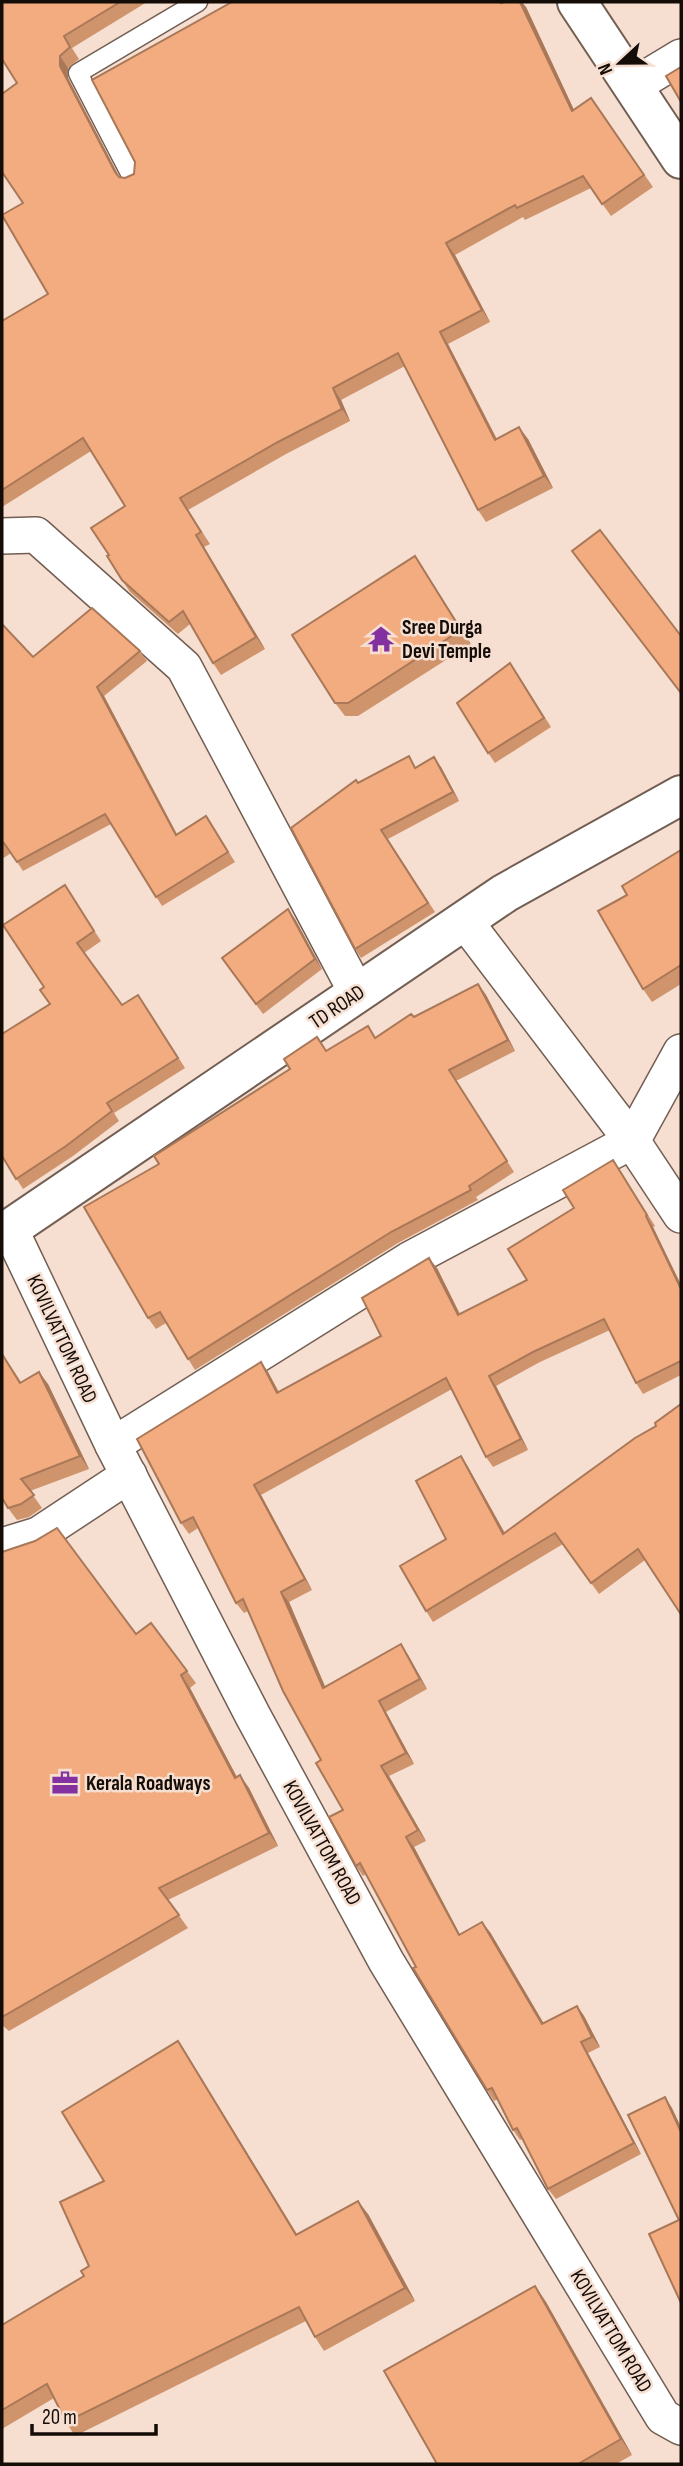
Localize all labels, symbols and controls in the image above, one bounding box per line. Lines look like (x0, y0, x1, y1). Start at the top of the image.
north arrow (585, 28, 655, 98)
text: N (593, 60, 618, 78)
place label: Sree Durga Devi Temple (402, 615, 491, 664)
temple icon: Sree Durga Devi Temple (366, 624, 396, 654)
street label: TD ROAD (305, 979, 369, 1035)
street label: KOVILVATTOM ROAD (21, 1271, 103, 1407)
office icon: Kerala Roadways (50, 1768, 80, 1798)
place label: Kerala Roadways (86, 1771, 210, 1796)
street label: KOVILVATTOM ROAD (277, 1776, 367, 1910)
street label: KOVILVATTOM ROAD (565, 2265, 657, 2397)
scale bar (32, 2392, 156, 2436)
text: 20 m (42, 2405, 77, 2430)

